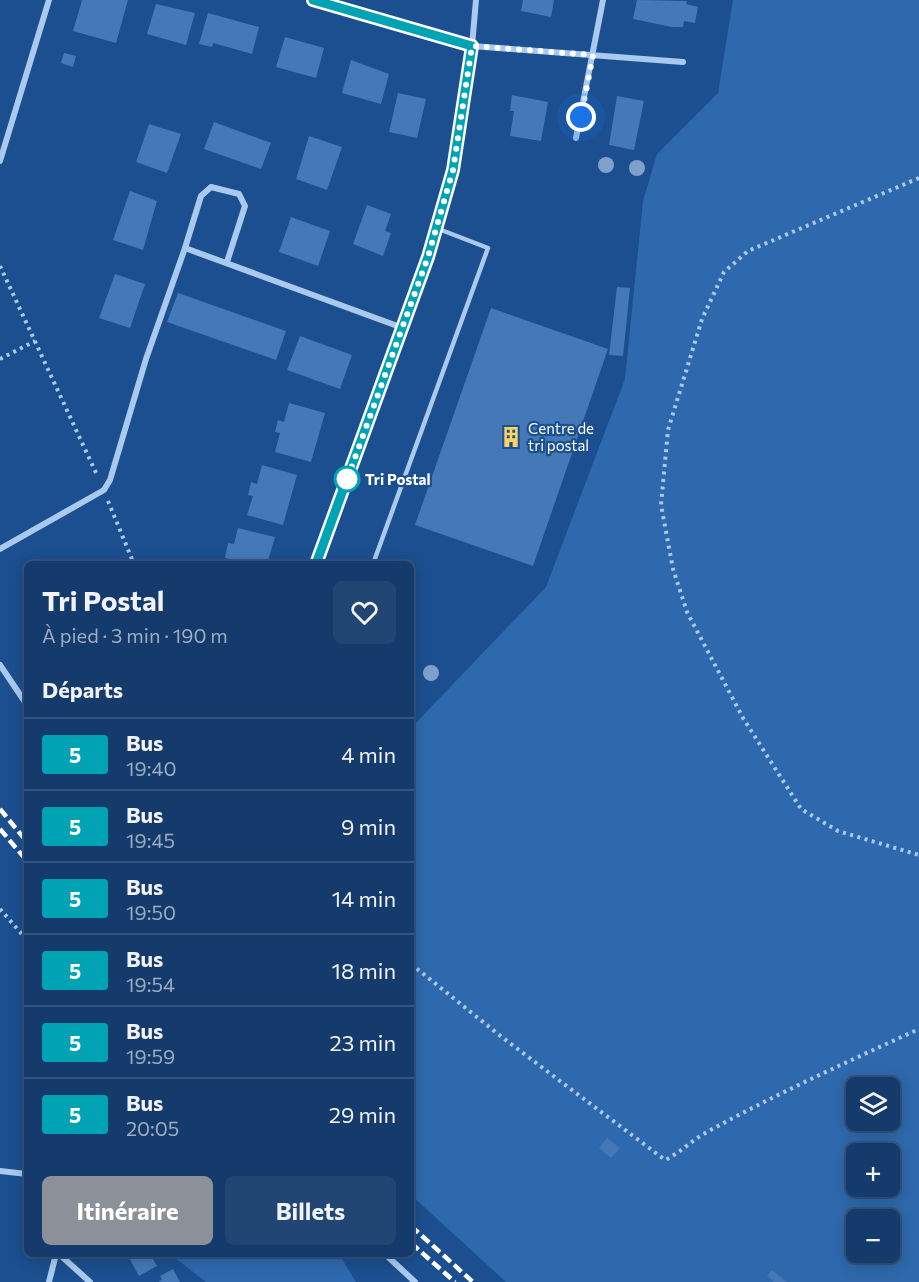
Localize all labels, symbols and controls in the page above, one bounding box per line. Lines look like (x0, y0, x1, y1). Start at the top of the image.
your location (566, 102, 596, 132)
place label: Centre de tri postal (528, 419, 594, 454)
building icon: Centre de tri postal (499, 425, 523, 449)
marker: Tri Postal (334, 466, 360, 492)
place label: Tri Postal (365, 470, 431, 488)
button: heart (333, 581, 396, 644)
text: Tri Postal (42, 583, 164, 617)
text: À pied · 3 min · 190 m (42, 623, 228, 647)
text: Départs (42, 676, 123, 703)
text: Bus (126, 729, 163, 756)
text: 4 min (341, 741, 396, 768)
text: 5 (69, 742, 81, 767)
text: 19:40 (126, 756, 176, 780)
text: Bus (126, 801, 163, 828)
text: 9 min (341, 813, 396, 840)
text: 5 (69, 814, 81, 839)
text: 19:45 (126, 828, 175, 852)
text: Bus (126, 873, 163, 900)
text: 14 min (332, 885, 396, 912)
text: 5 (69, 886, 81, 911)
text: 19:50 (126, 900, 176, 924)
text: Bus (126, 945, 163, 972)
text: 18 min (332, 957, 396, 984)
text: 5 (69, 958, 81, 983)
text: 19:54 (126, 972, 175, 996)
text: Bus (126, 1017, 163, 1044)
text: 23 min (330, 1029, 396, 1056)
text: 5 (69, 1030, 81, 1055)
text: 19:59 (126, 1044, 175, 1068)
map controls (846, 1077, 900, 1263)
button: layers (846, 1077, 900, 1131)
text: Bus (126, 1089, 163, 1116)
text: 29 min (329, 1101, 396, 1128)
text: 5 (69, 1102, 81, 1127)
text: 20:05 (126, 1116, 179, 1140)
button: + (846, 1143, 900, 1197)
button: Itinéraire (42, 1176, 213, 1245)
button: Billets (225, 1176, 396, 1245)
button: − (846, 1209, 900, 1263)

